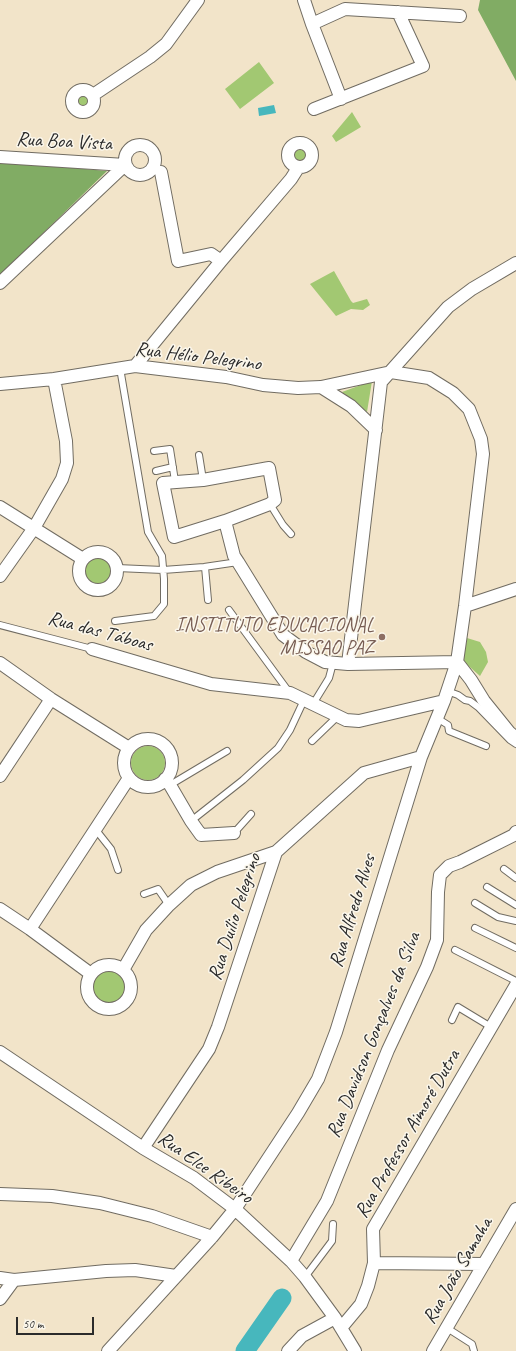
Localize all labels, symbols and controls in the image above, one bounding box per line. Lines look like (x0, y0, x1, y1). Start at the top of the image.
street label: Rua Boa Vista (16, 128, 112, 156)
street label: Rua Hélio Pelegrino (134, 337, 262, 377)
street label: Rua das Táboas (45, 607, 155, 657)
place label: INSTITUTO EDUCACIONAL MISSAO PAZ (175, 614, 374, 661)
marker: INSTITUTO EDUCACIONAL MISSAO PAZ (377, 632, 387, 642)
street label: Rua Duílio Pelegrino (203, 851, 267, 983)
street label: Rua Alfredo Alves (324, 852, 382, 970)
street label: Rua Davidson Gonçalves da Silva (322, 929, 426, 1141)
street label: Rua Professor Aimoré Dutra (350, 1046, 466, 1222)
street label: Rua Elce Ribeiro (153, 1127, 257, 1209)
street label: Rua João Samaha (418, 1214, 498, 1328)
scale bar (18, 1309, 96, 1335)
text: 50 m (23, 1316, 43, 1332)

